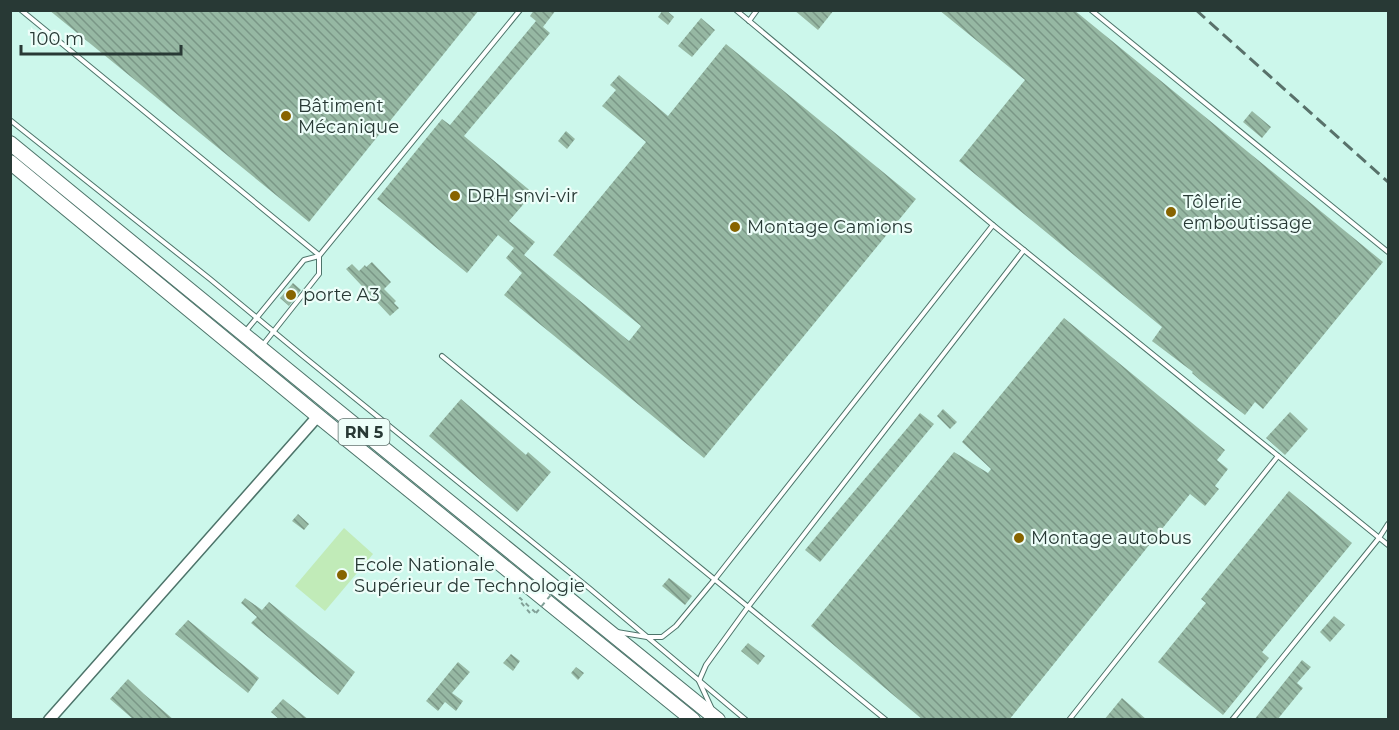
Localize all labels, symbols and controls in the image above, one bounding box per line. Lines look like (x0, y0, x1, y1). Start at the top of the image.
scale bar (21, 18, 182, 56)
text: 100 m (30, 28, 84, 50)
place label: Bâtiment Mécanique (298, 95, 399, 138)
marker: Bâtiment Mécanique (279, 109, 293, 123)
place label: DRH snvi-vir (467, 185, 578, 207)
marker: DRH snvi-vir (448, 189, 462, 203)
place label: Tôlerie emboutissage (1183, 191, 1312, 234)
marker: Tôlerie emboutissage (1164, 205, 1178, 219)
place label: Montage Camions (747, 216, 913, 238)
marker: Montage Camions (728, 220, 742, 234)
place label: porte A3 (303, 284, 380, 306)
marker: porte A3 (284, 288, 298, 302)
road number: RN 5 (338, 419, 389, 445)
place label: Montage autobus (1031, 527, 1191, 549)
marker: Montage autobus (1012, 531, 1026, 545)
place label: Ecole Nationale Supérieur de Technologie (354, 554, 585, 597)
marker: Ecole Nationale Supérieur de Technologie (335, 568, 349, 582)

